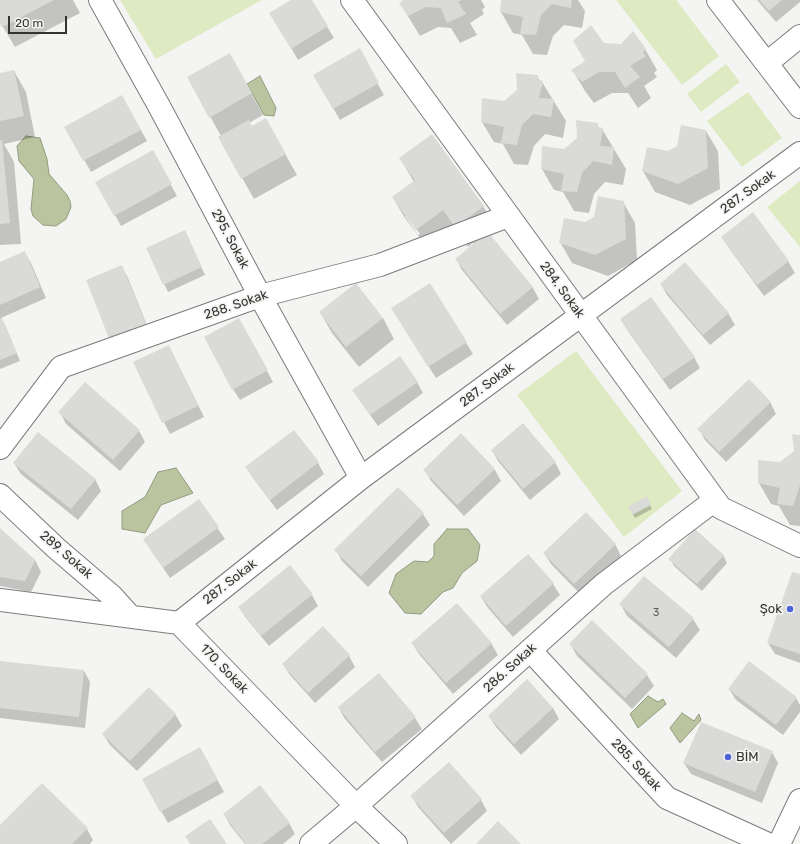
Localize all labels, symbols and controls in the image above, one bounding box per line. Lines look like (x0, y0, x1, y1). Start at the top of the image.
scale bar (10, 8, 69, 34)
text: 20 m (15, 16, 43, 30)
street label: 287. Sokak (717, 167, 779, 217)
street label: 295. Sokak (208, 206, 252, 272)
street label: 284. Sokak (536, 259, 588, 321)
street label: 288. Sokak (202, 287, 270, 323)
street label: 287. Sokak (457, 359, 517, 411)
street label: 289. Sokak (36, 528, 96, 582)
street label: 287. Sokak (200, 556, 260, 608)
place label: Şok (760, 601, 782, 617)
marker: Şok (785, 604, 795, 614)
house number: 3 (653, 606, 659, 620)
street label: 286. Sokak (480, 640, 540, 696)
street label: 170. Sokak (197, 641, 251, 697)
street label: 285. Sokak (608, 736, 664, 794)
place label: BİM (736, 749, 759, 765)
marker: BİM (723, 752, 733, 762)

